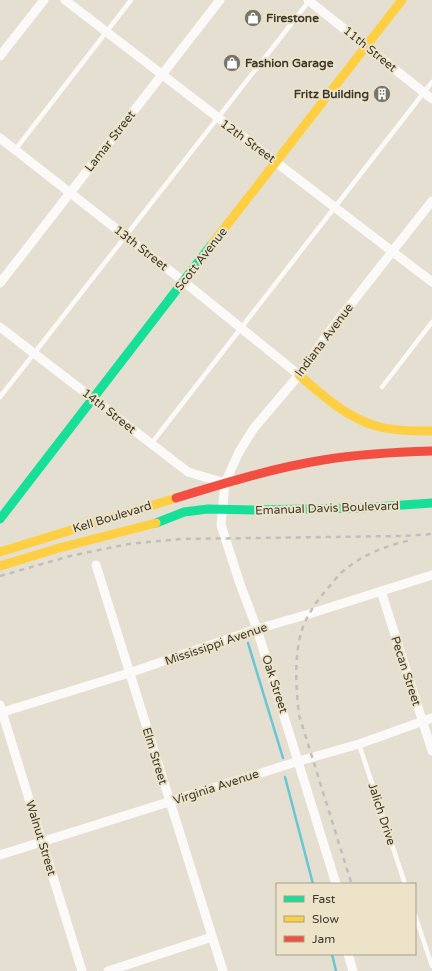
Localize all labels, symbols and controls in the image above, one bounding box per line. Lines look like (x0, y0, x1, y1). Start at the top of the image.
shop icon: Firestone (243, 8, 263, 28)
place label: Firestone (266, 11, 319, 25)
street label: 11th Street (341, 23, 400, 75)
shop icon: Fashion Garage (222, 53, 242, 73)
place label: Fashion Garage (245, 56, 334, 71)
building icon: Fritz Building (372, 84, 392, 104)
place label: Fritz Building (294, 87, 369, 102)
street label: Lamar Street (82, 107, 138, 174)
street label: 12th Street (218, 116, 278, 166)
street label: 13th Street (111, 223, 171, 274)
street label: Scott Avenue (172, 224, 230, 293)
street label: Indiana Avenue (292, 300, 356, 379)
street label: 14th Street (79, 386, 139, 437)
street label: Kell Boulevard (71, 498, 153, 536)
street label: Emanual Davis Boulevard (255, 498, 399, 518)
street label: Mississippi Avenue (163, 620, 269, 668)
street label: Pecan Street (388, 634, 424, 708)
street label: Oak Street (259, 653, 291, 715)
street label: Elm Street (140, 726, 170, 787)
street label: Virginia Avenue (171, 766, 261, 807)
street label: Jalich Drive (365, 781, 399, 847)
street label: Walnut Street (23, 799, 59, 878)
legend (276, 883, 416, 955)
text: Fast (312, 892, 336, 906)
text: Slow (312, 912, 339, 926)
text: Jam (312, 932, 335, 946)

